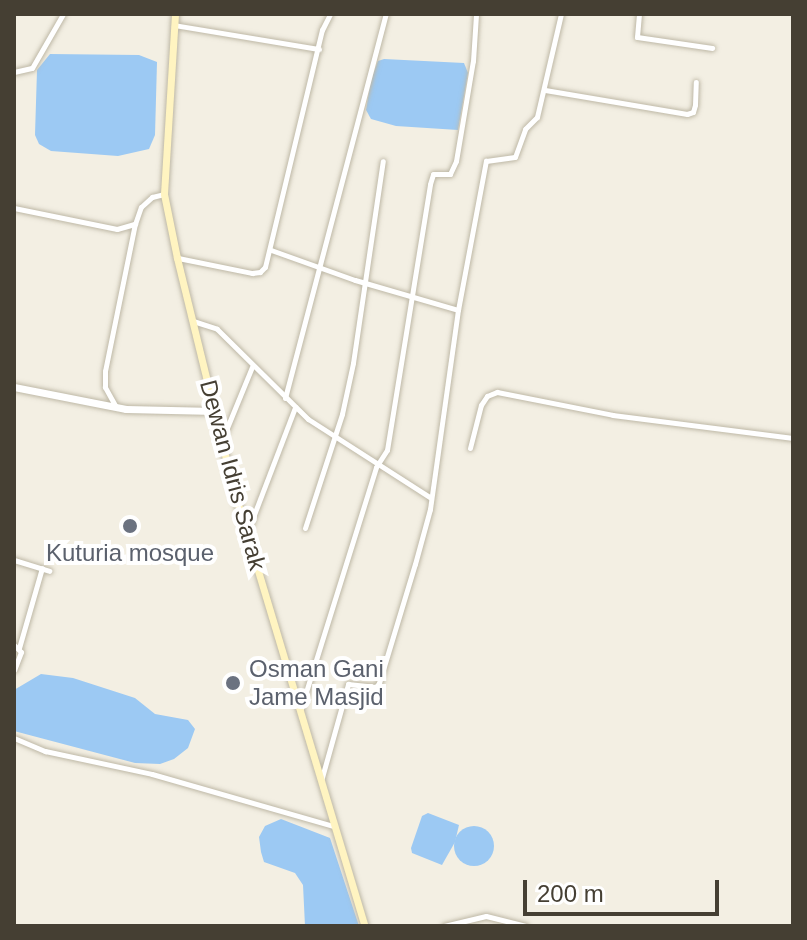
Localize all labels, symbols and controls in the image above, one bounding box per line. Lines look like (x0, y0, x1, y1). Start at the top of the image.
street label: Dewan Idris Sarak (194, 377, 272, 573)
marker: Kuturia mosque (121, 517, 139, 535)
place label: Kuturia mosque (46, 539, 214, 567)
place label: Osman Gani Jame Masjid (249, 655, 384, 711)
marker: Osman Gani Jame Masjid (224, 674, 242, 692)
scale bar (527, 864, 723, 914)
text: 200 m (537, 880, 604, 907)

